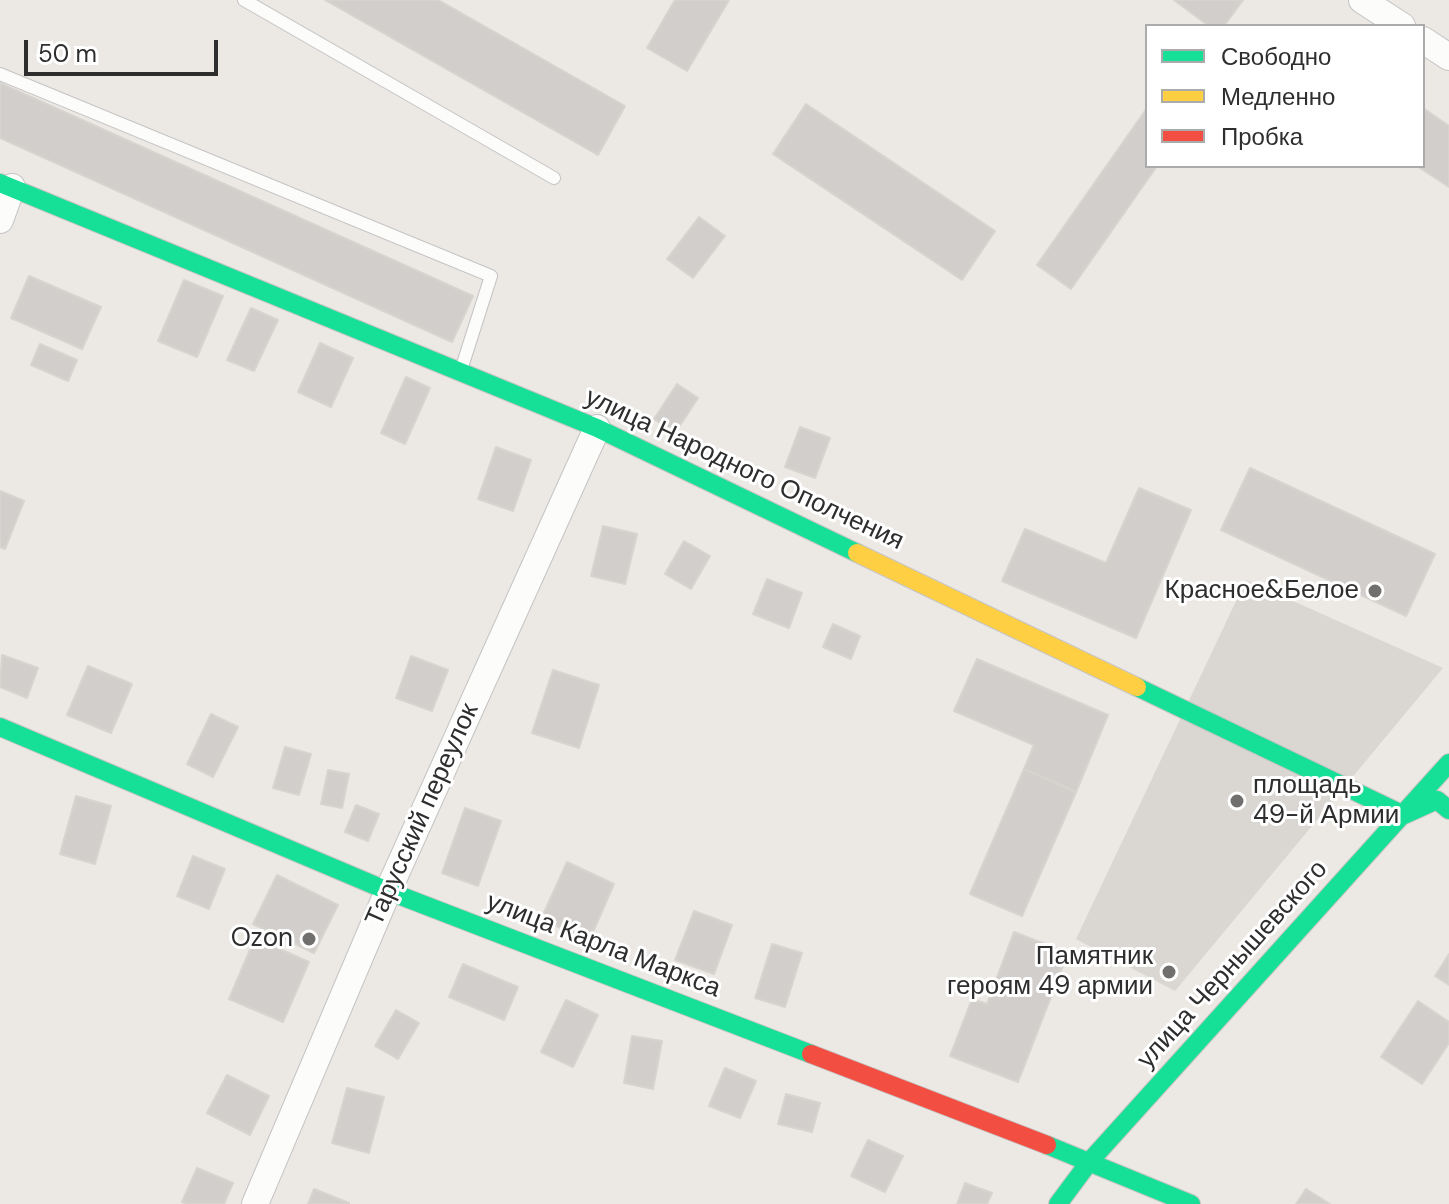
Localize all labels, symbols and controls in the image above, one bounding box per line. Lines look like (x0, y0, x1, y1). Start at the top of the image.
scale bar (28, 24, 222, 74)
legend (1145, 24, 1425, 168)
text: 50 m (38, 38, 97, 69)
text: Свободно (1221, 41, 1331, 72)
text: Медленно (1221, 81, 1335, 112)
text: Пробка (1221, 121, 1303, 152)
street label: улица Народного Ополчения (580, 382, 908, 558)
place label: Красное&Белое (1165, 575, 1359, 607)
marker: Красное&Белое (1366, 582, 1384, 600)
street label: Тарусский переулок (360, 699, 486, 931)
place label: площадь 49-й Армии (1253, 770, 1399, 832)
marker: площадь 49-й Армии (1228, 792, 1246, 810)
street label: улица Чернышевского (1131, 855, 1335, 1075)
street label: улица Карла Маркса (482, 887, 724, 1005)
place label: Ozon (231, 923, 293, 955)
marker: Ozon (300, 930, 318, 948)
place label: Памятник героям 49 армии (947, 941, 1153, 1002)
marker: Памятник героям 49 армии (1160, 963, 1178, 981)

